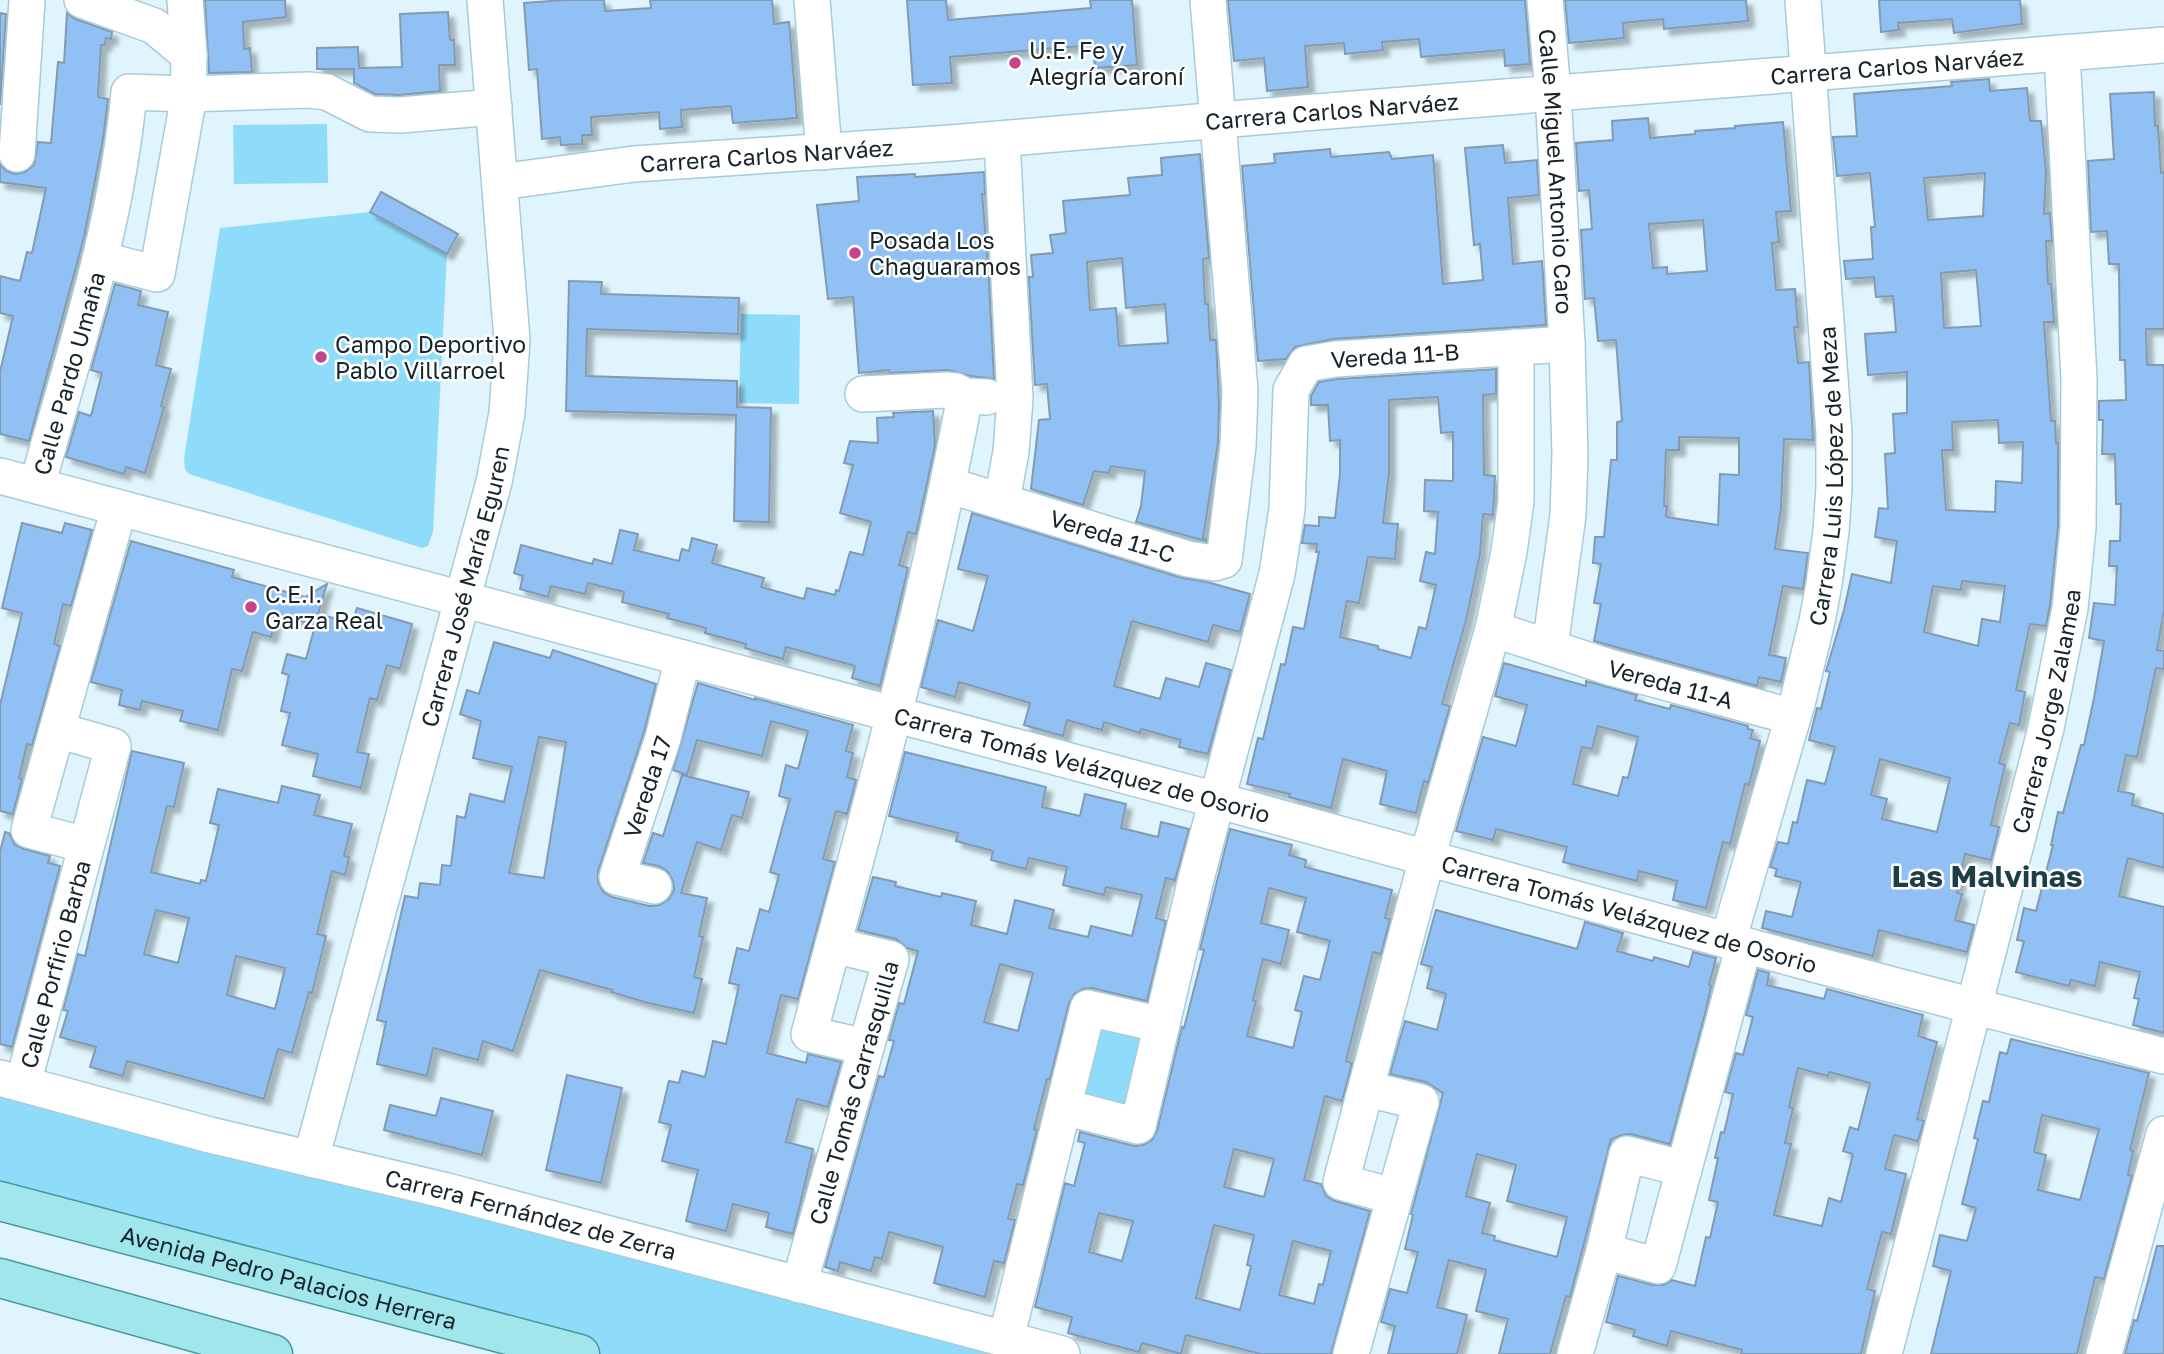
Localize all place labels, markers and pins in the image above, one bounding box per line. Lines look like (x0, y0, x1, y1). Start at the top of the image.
place label: U.E. Fe y Alegría Caroní (1029, 36, 1186, 90)
marker: U.E. Fe y Alegría Caroní (1007, 55, 1023, 71)
place label: Posada Los Chaguaramos (869, 226, 1021, 280)
marker: Posada Los Chaguaramos (847, 245, 863, 261)
place label: Campo Deportivo Pablo Villarroel (335, 330, 526, 384)
marker: Campo Deportivo Pablo Villarroel (313, 349, 329, 365)
place label: C.E.I. Garza Real (265, 580, 383, 634)
marker: C.E.I. Garza Real (243, 599, 259, 615)

